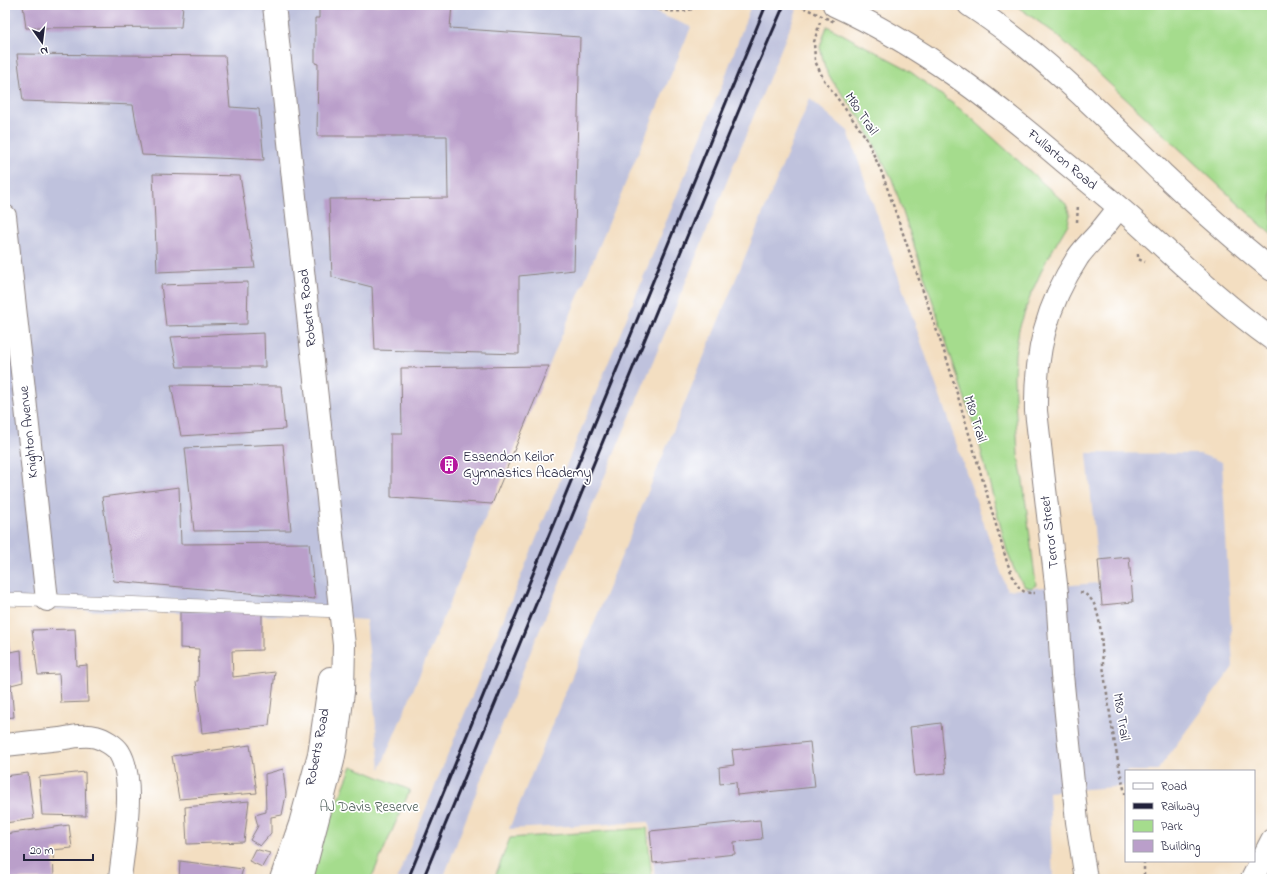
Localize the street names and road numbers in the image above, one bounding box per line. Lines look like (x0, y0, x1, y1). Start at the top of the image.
street label: M80 Trail (839, 88, 883, 140)
street label: Fullarton Road (1022, 124, 1102, 196)
street label: Roberts Road (293, 268, 323, 348)
street label: Knighton Avenue (14, 384, 45, 479)
street label: M80 Trail (958, 393, 992, 445)
street label: Terror Street (1035, 494, 1065, 570)
street label: M80 Trail (1107, 692, 1135, 742)
street label: Roberts Road (300, 706, 336, 787)

